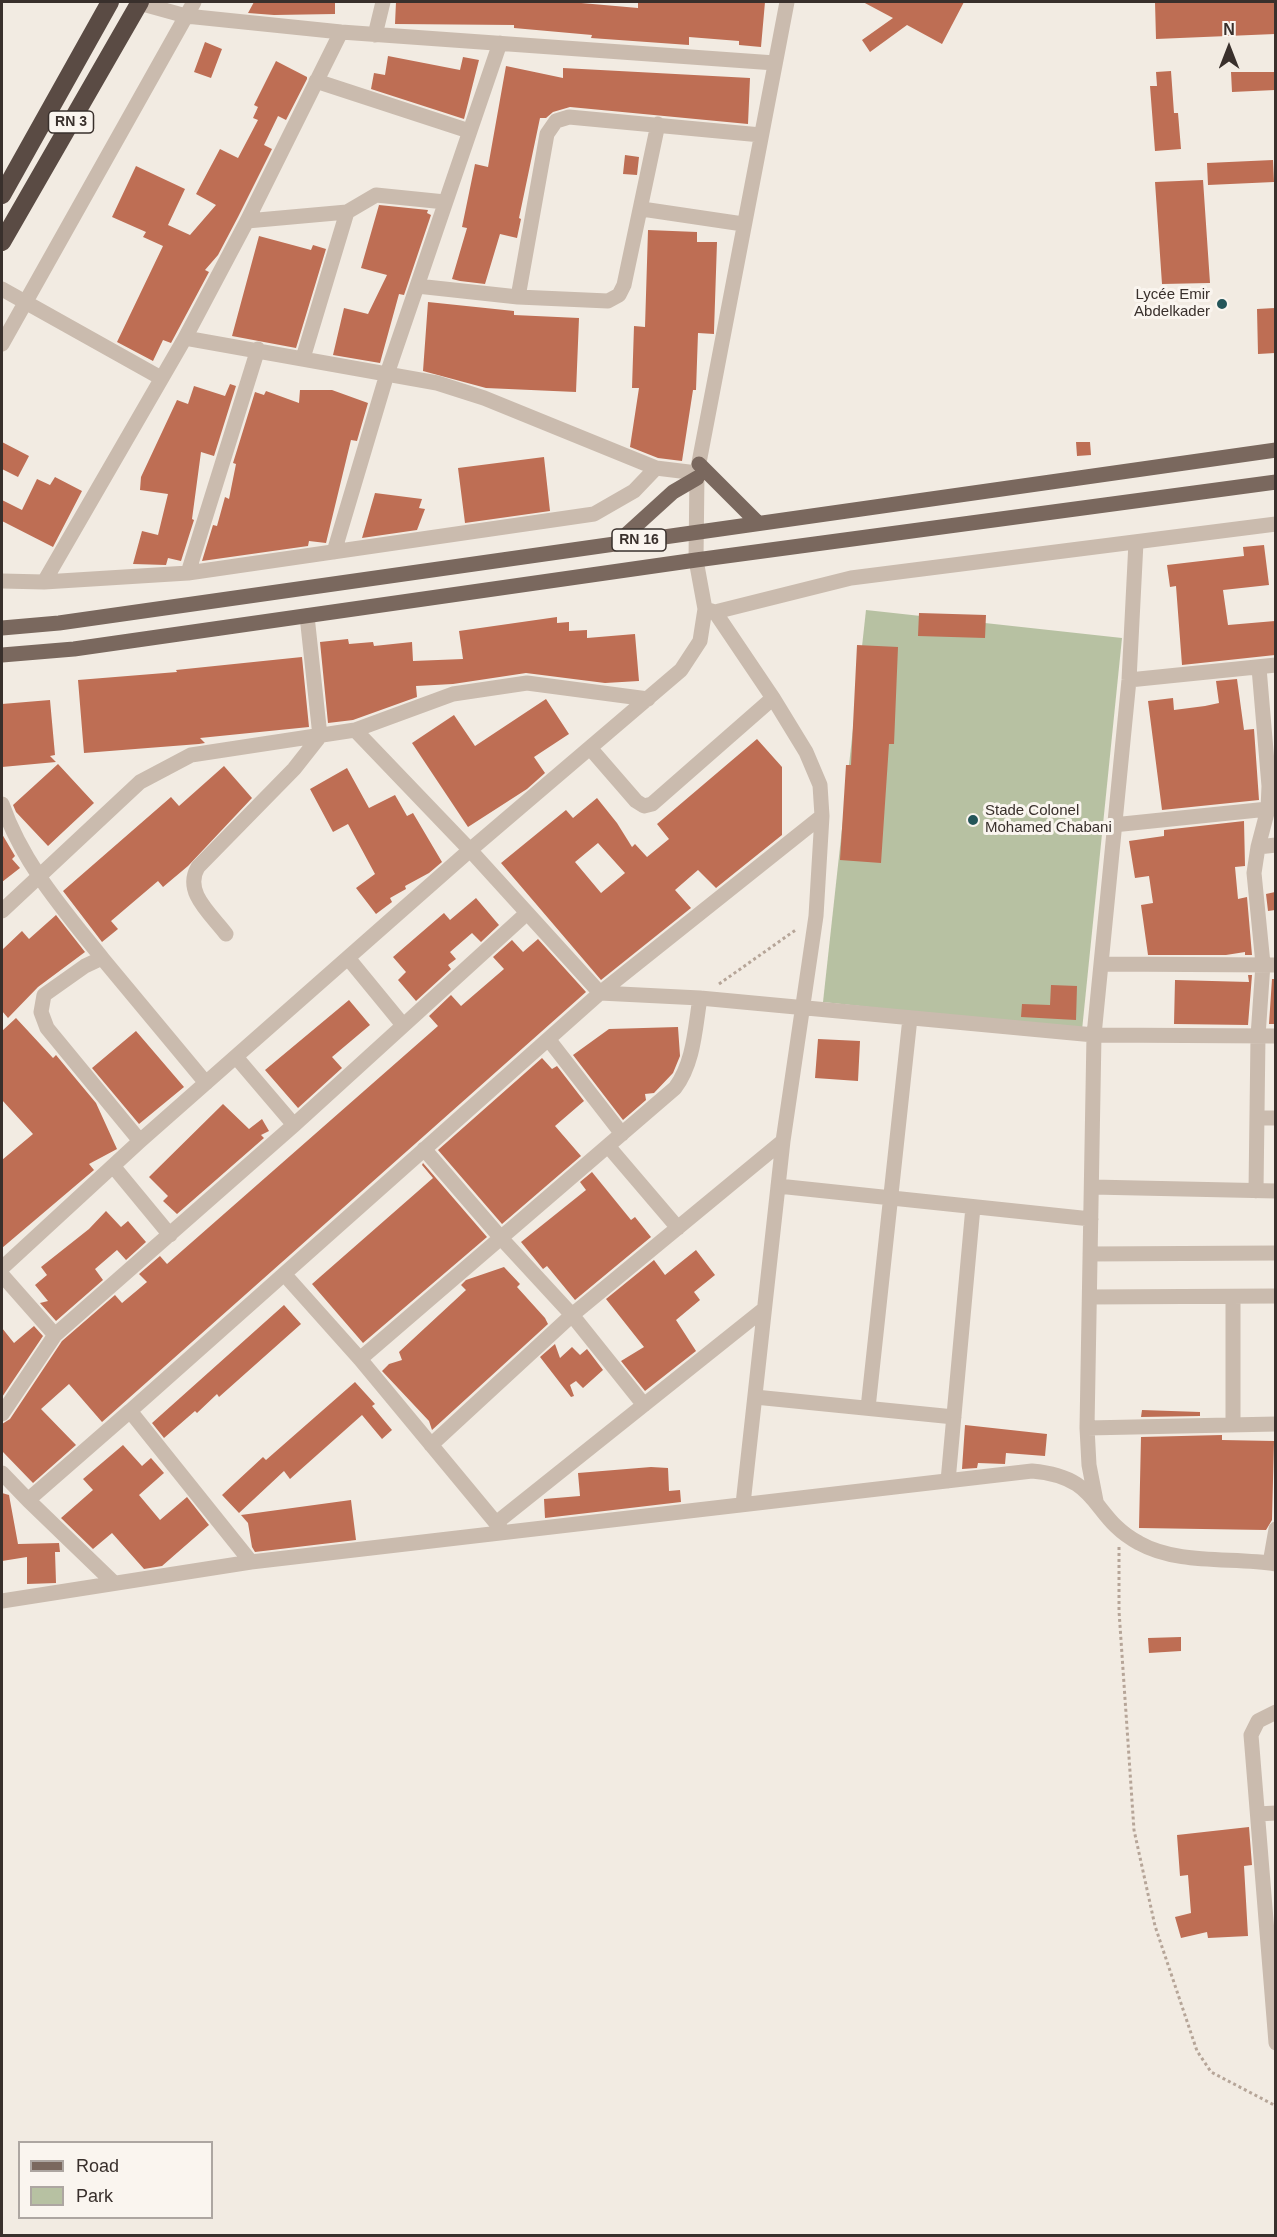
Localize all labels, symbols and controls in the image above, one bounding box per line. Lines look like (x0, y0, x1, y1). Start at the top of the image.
north arrow (1199, 18, 1259, 78)
text: N (1223, 21, 1235, 38)
road number: RN 3 (48, 111, 94, 133)
place label: Lycée Emir Abdelkader (1134, 286, 1210, 321)
marker: Lycée Emir Abdelkader (1215, 297, 1229, 311)
road number: RN 16 (612, 529, 666, 551)
place label: Stade Colonel Mohamed Chabani (985, 802, 1112, 837)
marker: Stade Colonel Mohamed Chabani (966, 813, 980, 827)
legend (18, 2141, 213, 2219)
text: Road (76, 2156, 119, 2176)
text: Park (76, 2186, 113, 2206)

